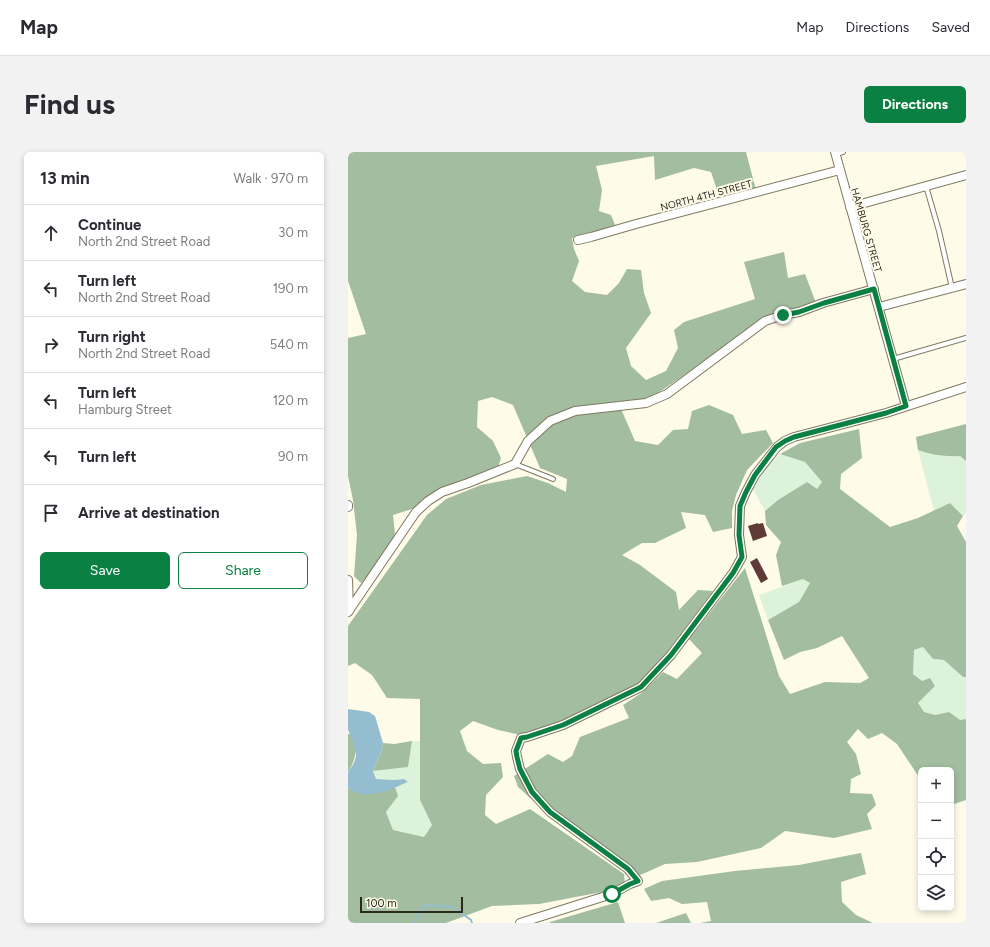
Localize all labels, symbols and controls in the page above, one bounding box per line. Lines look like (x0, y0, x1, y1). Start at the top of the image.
text: Map (20, 16, 58, 39)
text: Map (796, 19, 824, 36)
text: Directions (846, 19, 909, 36)
text: Saved (931, 19, 970, 36)
button: Directions (864, 86, 966, 123)
text: Find us (24, 87, 115, 121)
text: 13 min (40, 168, 90, 188)
text: Walk · 970 m (234, 171, 308, 186)
street label: NORTH 4TH STREET (659, 177, 754, 214)
street label: HAMBURG STREET (848, 186, 885, 274)
text: Continue (78, 216, 141, 234)
icon: ahead (40, 222, 62, 244)
text: 30 m (278, 225, 308, 240)
text: North 2nd Street Road (78, 234, 210, 249)
text: Turn left (78, 272, 136, 290)
icon: left (40, 278, 62, 300)
text: 190 m (273, 281, 308, 296)
text: North 2nd Street Road (78, 290, 210, 305)
route end (774, 306, 792, 324)
text: Turn right (78, 328, 146, 346)
icon: right (40, 334, 62, 356)
text: 540 m (270, 337, 308, 352)
text: North 2nd Street Road (78, 346, 210, 361)
text: Turn left (78, 384, 136, 402)
icon: left (40, 390, 62, 412)
text: 120 m (273, 393, 308, 408)
text: Hamburg Street (78, 402, 172, 417)
icon: left (40, 446, 62, 468)
text: Turn left (78, 448, 136, 466)
text: 90 m (278, 449, 308, 464)
icon: arrive (40, 502, 62, 524)
text: Arrive at destination (78, 504, 219, 522)
button: Save (40, 552, 170, 589)
button: Share (178, 552, 308, 589)
map controls (918, 767, 954, 911)
button: + (918, 767, 954, 803)
button: − (918, 803, 954, 839)
button: locate (918, 839, 954, 875)
button: layers (918, 875, 954, 911)
route start (603, 885, 621, 903)
scale bar (360, 895, 463, 914)
text: 100 m (366, 897, 397, 910)

